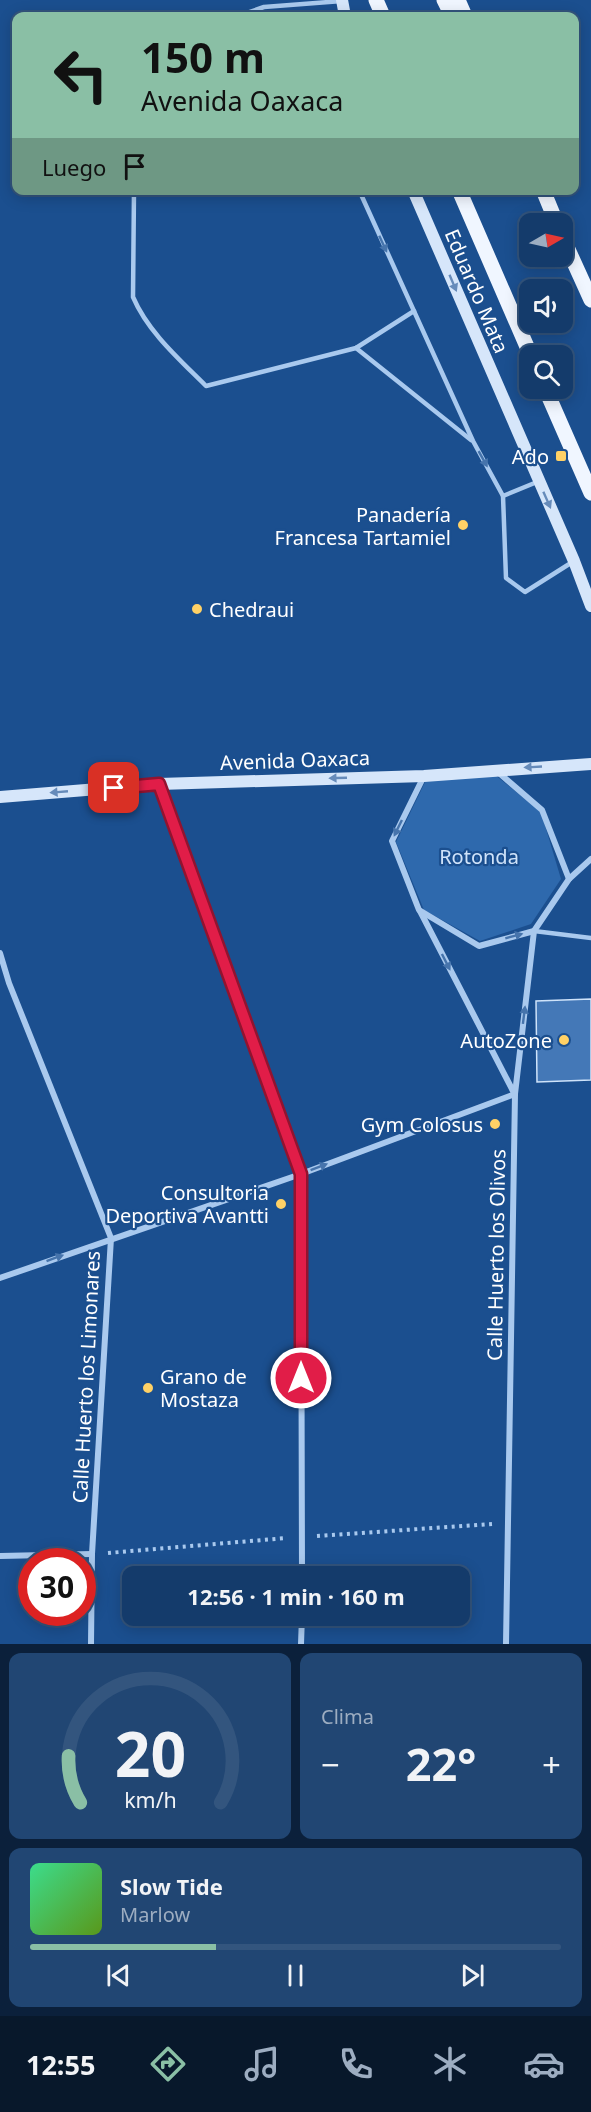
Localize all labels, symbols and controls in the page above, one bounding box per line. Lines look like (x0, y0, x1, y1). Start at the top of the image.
text: 150 m (141, 28, 265, 85)
icon: left (42, 36, 120, 114)
text: Avenida Oaxaca (141, 82, 343, 119)
icon: arrive (118, 150, 151, 183)
text: Luego (42, 152, 106, 182)
north arrow (519, 213, 573, 267)
map controls (519, 213, 573, 399)
street label: Eduardo Mata (439, 225, 515, 357)
one-way arrow (379, 235, 388, 252)
one-way arrow (448, 274, 457, 291)
button: sound (519, 279, 573, 333)
button: search (519, 345, 573, 399)
place label: Ado (512, 443, 549, 470)
marker: Ado (554, 449, 568, 463)
one-way arrow (478, 451, 488, 468)
one-way arrow (542, 492, 551, 509)
place label: Panadería Francesa Tartamiel (275, 501, 451, 551)
marker: Panadería Francesa Tartamiel (456, 518, 470, 532)
place label: Chedraui (209, 596, 294, 623)
marker: Chedraui (190, 602, 204, 616)
street label: Avenida Oaxaca (220, 744, 370, 776)
pin (88, 762, 139, 813)
one-way arrow (523, 762, 542, 772)
icon: arrive (97, 771, 130, 804)
one-way arrow (328, 774, 347, 783)
one-way arrow (50, 787, 69, 797)
one-way arrow (394, 820, 403, 837)
park label: Rotonda (439, 843, 519, 870)
one-way arrow (506, 931, 524, 940)
one-way arrow (441, 954, 451, 971)
one-way arrow (519, 1005, 529, 1024)
place label: AutoZone (460, 1027, 552, 1054)
marker: AutoZone (557, 1033, 571, 1047)
place label: Gym Colosus (361, 1111, 483, 1138)
marker: Gym Colosus (488, 1117, 502, 1131)
street label: Calle Huerto los Olivos (481, 1149, 511, 1361)
one-way arrow (310, 1162, 328, 1171)
place label: Consultoria Deportiva Avantti (105, 1179, 269, 1229)
marker: Consultoria Deportiva Avantti (274, 1197, 288, 1211)
street label: Calle Huerto los Limonares (66, 1250, 106, 1504)
one-way arrow (46, 1253, 64, 1263)
position arrow (269, 1346, 333, 1410)
place label: Grano de Mostaza (160, 1363, 247, 1413)
marker: Grano de Mostaza (141, 1381, 155, 1395)
speed limit sign: 30 (18, 1548, 96, 1626)
text: 12:56 · 1 min · 160 m (187, 1581, 405, 1611)
text: Clima (321, 1703, 374, 1730)
text: 20 (114, 1710, 186, 1795)
text: 22° (406, 1733, 476, 1794)
text: − (321, 1742, 340, 1787)
text: + (542, 1742, 561, 1787)
text: km/h (124, 1785, 176, 1814)
text: Slow Tide (120, 1871, 223, 1901)
text: Marlow (120, 1901, 190, 1928)
icon: previous (102, 1959, 135, 1992)
icon: pause (279, 1959, 312, 1992)
icon: next (456, 1959, 489, 1992)
icon: directions (147, 2043, 189, 2085)
icon: music (241, 2043, 283, 2085)
icon: phone (335, 2043, 377, 2085)
icon: climate (429, 2043, 471, 2085)
icon: car (523, 2043, 565, 2085)
text: 12:55 (26, 2046, 95, 2083)

